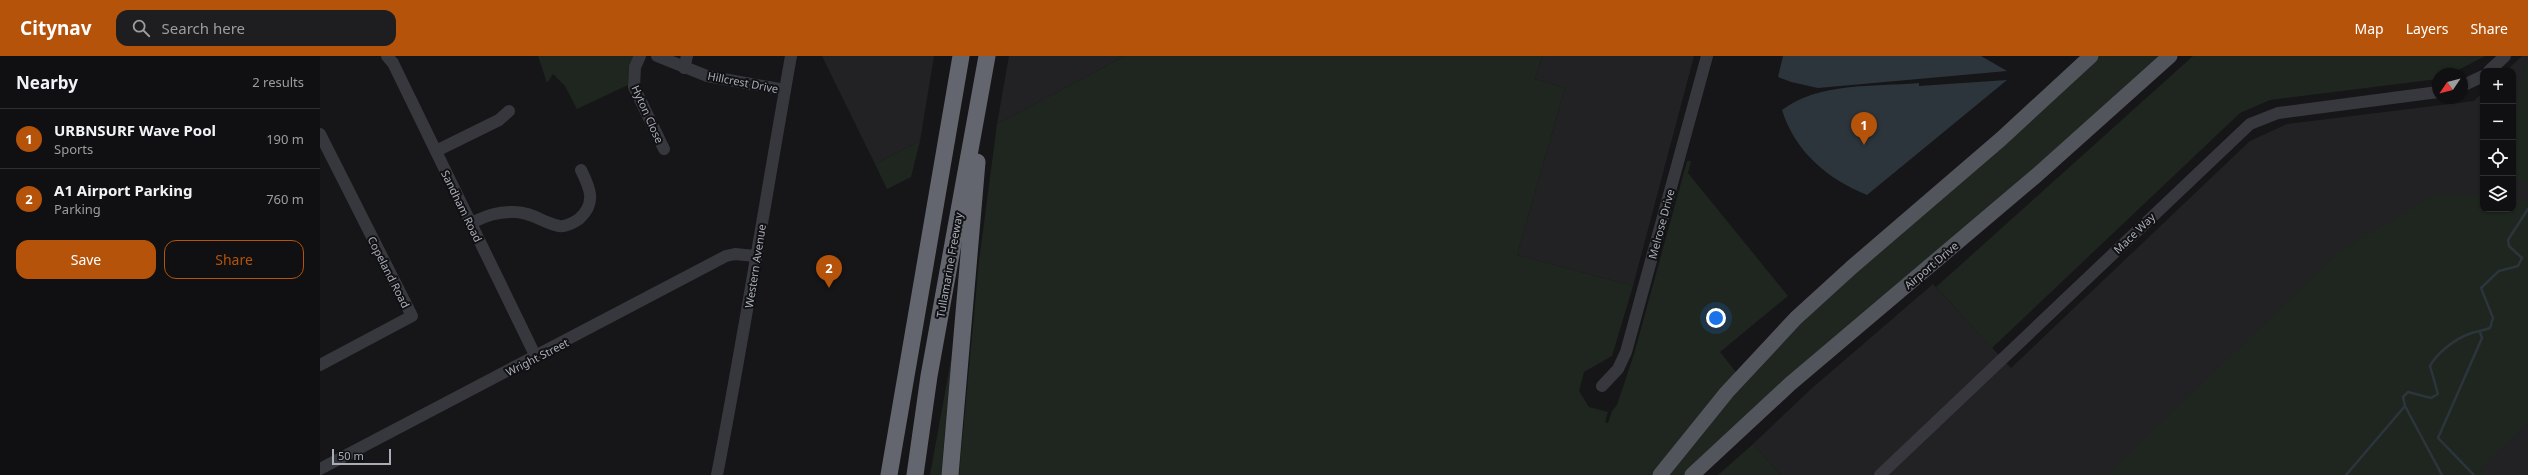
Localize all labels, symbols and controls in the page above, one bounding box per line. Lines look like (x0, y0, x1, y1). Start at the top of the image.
search box (116, 10, 396, 46)
text: Citynav (20, 15, 92, 41)
icon: search (130, 17, 152, 39)
text: Search here (162, 18, 245, 38)
text: Map (2355, 19, 2384, 38)
text: Layers (2406, 19, 2448, 38)
text: Share (2470, 19, 2508, 38)
street label: Hillcrest Drive (706, 68, 780, 96)
north arrow (2432, 68, 2468, 104)
map controls (2480, 68, 2516, 212)
button: + (2480, 68, 2516, 104)
text: Nearby (16, 71, 78, 94)
text: 2 results (252, 73, 304, 91)
street label: Hyton Close (629, 83, 667, 145)
button: − (2480, 104, 2516, 140)
pin: 1 (1851, 112, 1877, 145)
text: URBNSURF Wave Pool (54, 120, 216, 140)
text: 1 (25, 130, 33, 148)
text: 190 m (266, 130, 304, 148)
text: Sports (54, 140, 93, 158)
button: locate (2480, 140, 2516, 176)
street label: Sandham Road (438, 168, 486, 244)
button: layers (2480, 176, 2516, 212)
text: A1 Airport Parking (54, 180, 192, 200)
street label: Melrose Drive (1644, 188, 1678, 260)
text: 2 (25, 190, 33, 208)
text: 760 m (266, 190, 304, 208)
text: Parking (54, 200, 101, 218)
street label: Mace Way (2110, 209, 2158, 257)
street label: Tullamarine Freeway (932, 211, 966, 319)
street label: Western Avenue (741, 223, 769, 309)
street label: Copeland Road (365, 234, 413, 310)
street label: Airport Drive (1901, 238, 1961, 292)
button: Save (16, 240, 156, 279)
button: Share (164, 240, 304, 279)
pin: 2 (816, 255, 842, 288)
your location (1706, 308, 1726, 328)
street label: Wright Street (503, 335, 571, 379)
scale bar (332, 447, 391, 466)
text: 50 m (338, 448, 364, 463)

